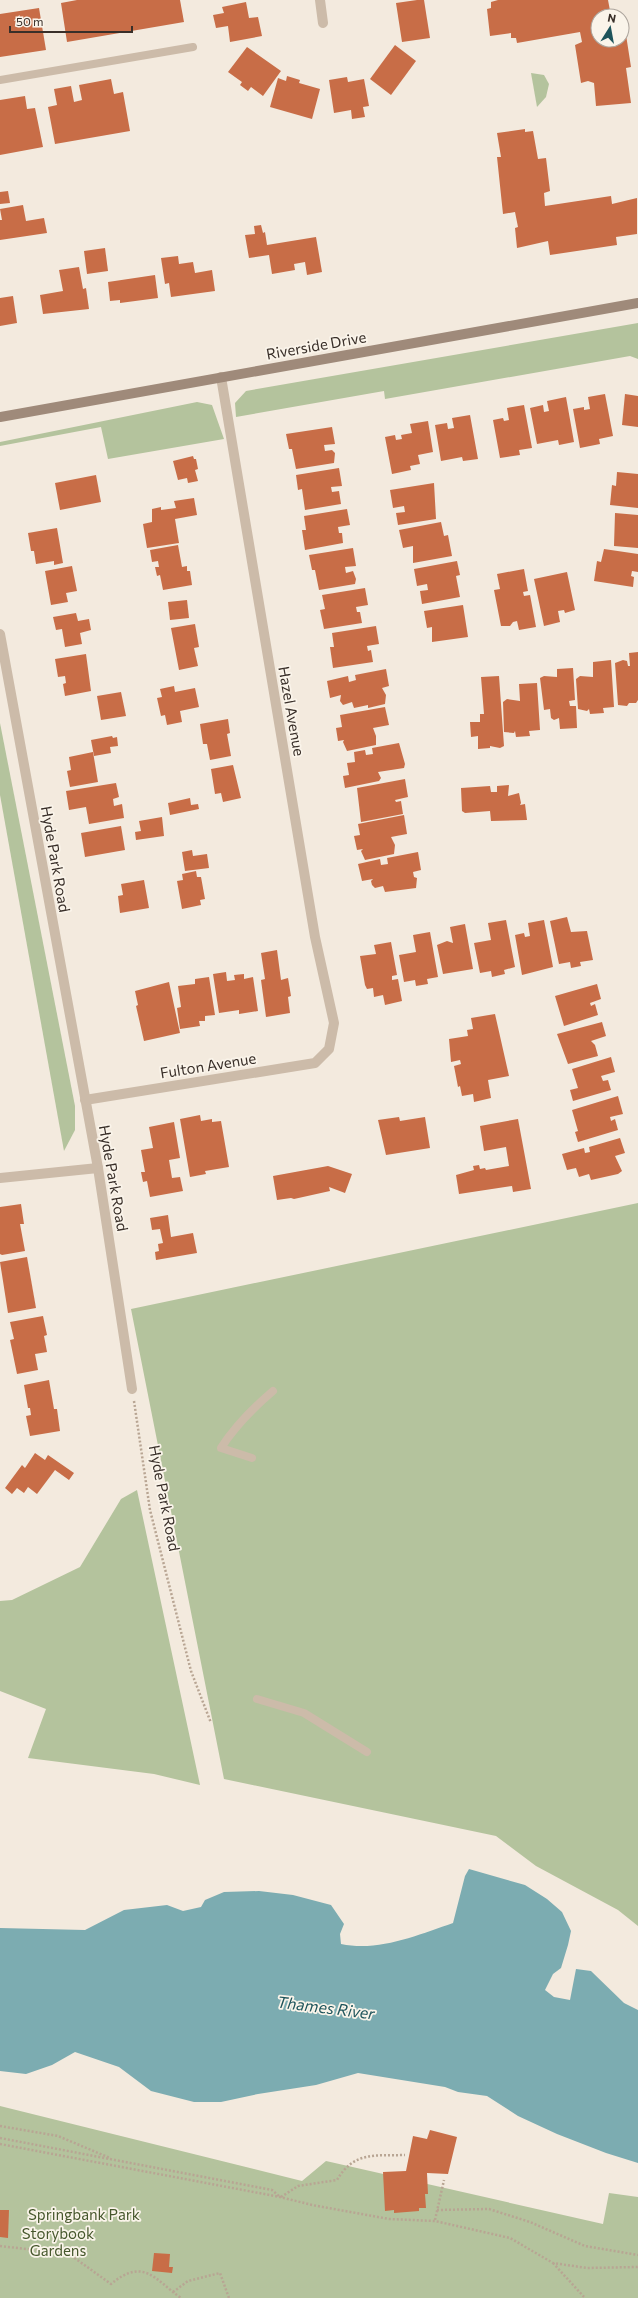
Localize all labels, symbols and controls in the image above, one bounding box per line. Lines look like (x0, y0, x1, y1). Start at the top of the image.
scale bar (10, 8, 132, 34)
north arrow (590, 8, 630, 48)
text: N (607, 11, 617, 25)
text: 50 m (16, 14, 44, 28)
street label: Riverside Drive (265, 327, 368, 363)
street label: Hazel Avenue (275, 665, 309, 758)
street label: Hyde Park Road (38, 804, 74, 914)
street label: Fulton Avenue (159, 1049, 257, 1081)
street label: Hyde Park Road (96, 1123, 132, 1233)
street label: Hyde Park Road (146, 1443, 184, 1553)
water label: Thames River (276, 1992, 377, 2022)
park label: Springbank Park (28, 2205, 140, 2223)
park label: Storybook Gardens (22, 2224, 94, 2259)

